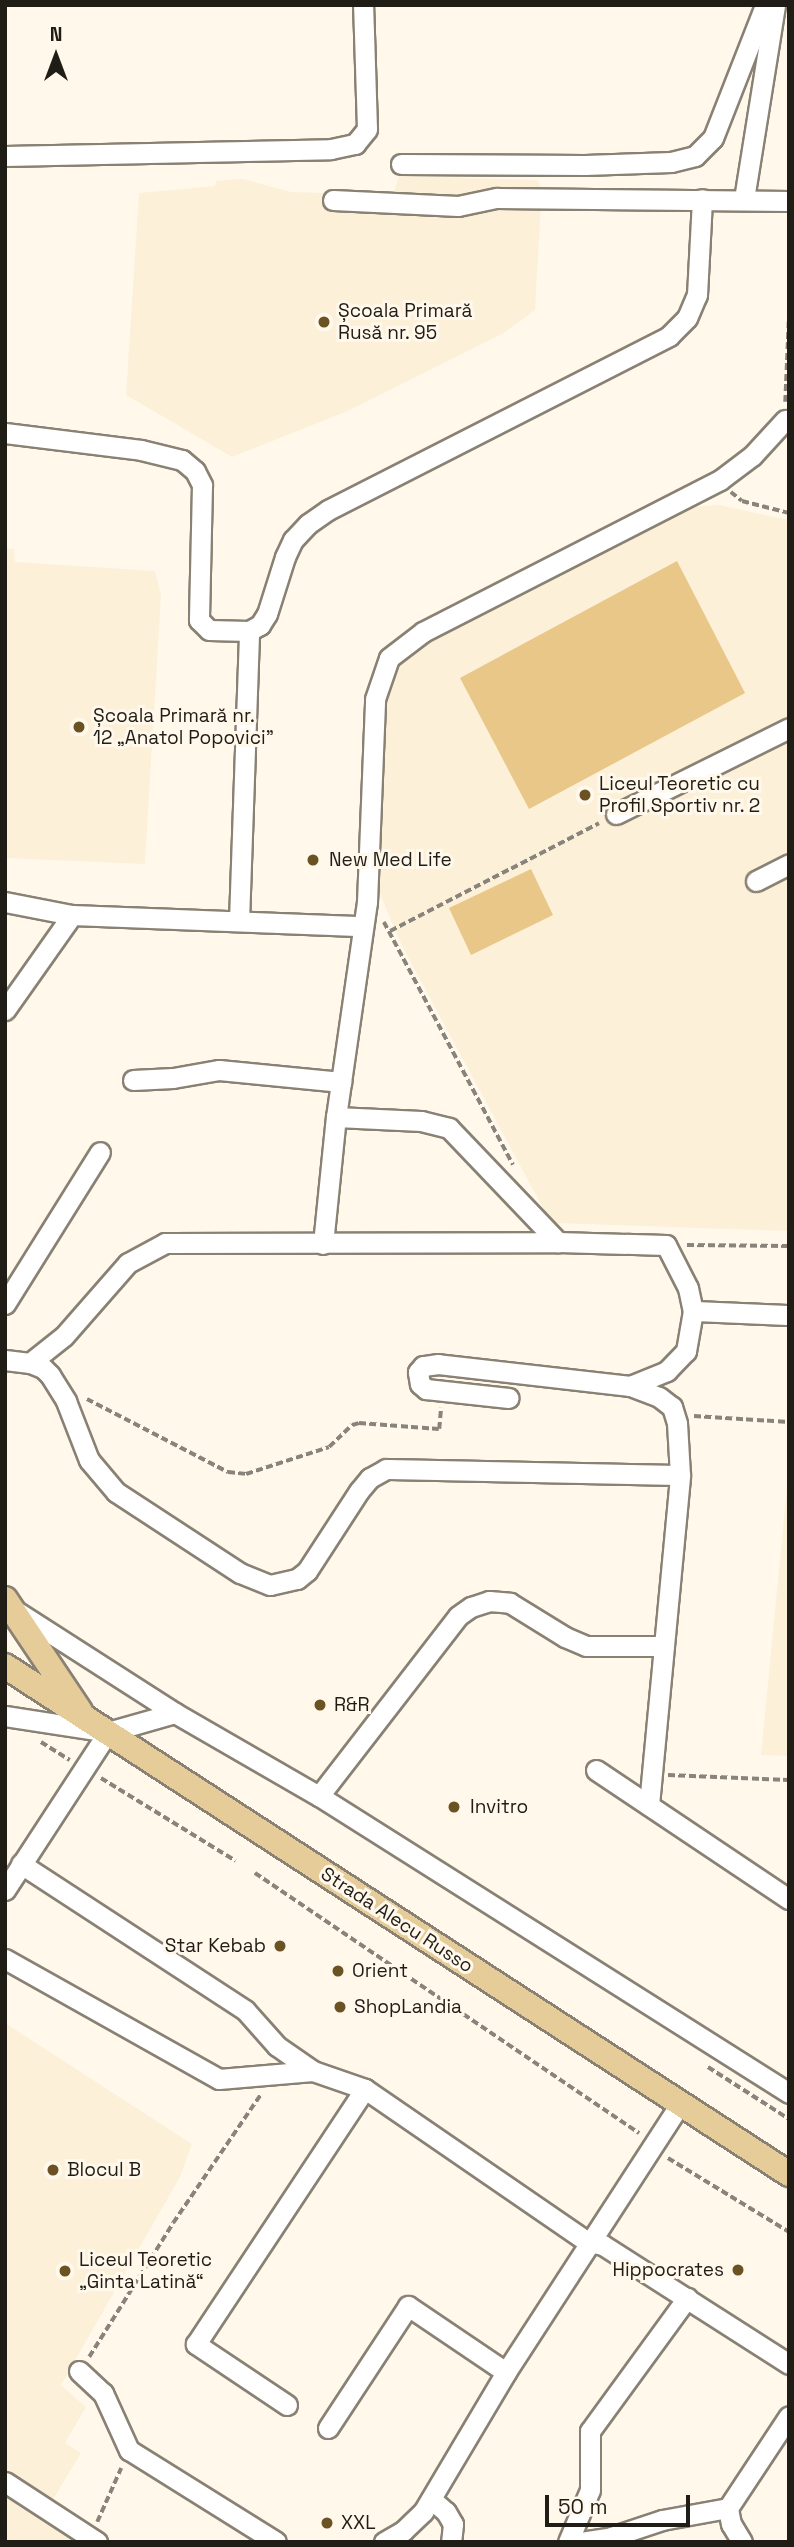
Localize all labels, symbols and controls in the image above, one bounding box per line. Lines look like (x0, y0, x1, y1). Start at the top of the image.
north arrow (21, 21, 91, 91)
text: N (50, 22, 62, 47)
place label: Școala Primară Rusă nr. 95 (338, 300, 472, 344)
marker: Școala Primară Rusă nr. 95 (316, 314, 332, 330)
place label: Școala Primară nr. 12 „Anatol Popovici” (93, 705, 274, 749)
marker: Școala Primară nr. 12 „Anatol Popovici” (71, 719, 87, 735)
place label: Liceul Teoretic cu Profil Sportiv nr. 2 (599, 773, 761, 817)
marker: Liceul Teoretic cu Profil Sportiv nr. 2 (577, 787, 593, 803)
place label: New Med Life (329, 849, 452, 871)
marker: New Med Life (303, 850, 323, 870)
place label: R&R (334, 1694, 369, 1716)
marker: R&R (312, 1697, 328, 1713)
place label: Invitro (470, 1796, 528, 1818)
marker: Invitro (444, 1797, 464, 1817)
street label: Strada Alecu Russo (317, 1862, 477, 1978)
place label: Star Kebab (165, 1935, 266, 1957)
marker: Star Kebab (272, 1938, 288, 1954)
place label: Orient (352, 1960, 408, 1982)
marker: Orient (330, 1963, 346, 1979)
place label: ShopLandia (354, 1996, 462, 2018)
marker: ShopLandia (332, 1999, 348, 2015)
place label: Blocul B (67, 2159, 141, 2181)
marker: Blocul B (45, 2162, 61, 2178)
place label: Liceul Teoretic „Ginta Latină“ (79, 2249, 213, 2293)
place label: Hippocrates (612, 2259, 724, 2281)
marker: Hippocrates (730, 2262, 746, 2278)
marker: Liceul Teoretic „Ginta Latină“ (57, 2263, 73, 2279)
scale bar (549, 2480, 694, 2524)
text: 50 m (558, 2493, 608, 2520)
place label: XXL (341, 2512, 376, 2534)
marker: XXL (319, 2515, 335, 2531)

